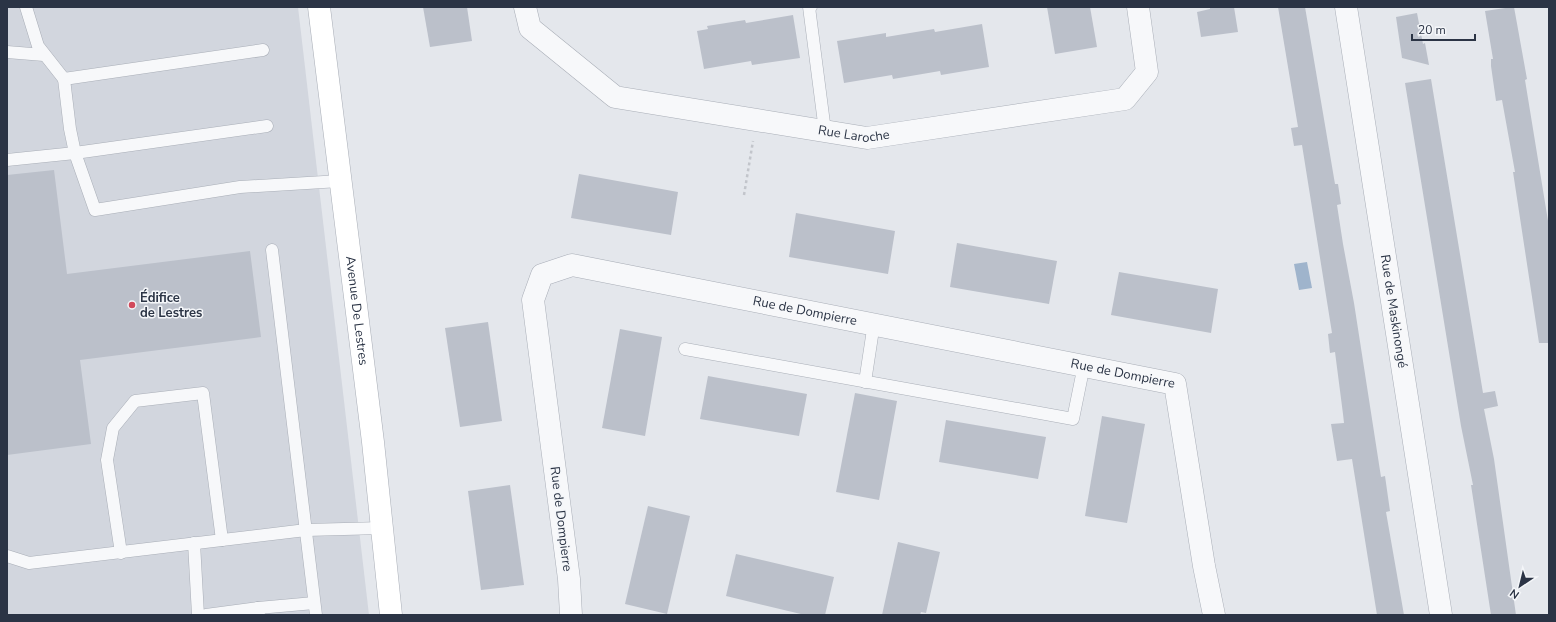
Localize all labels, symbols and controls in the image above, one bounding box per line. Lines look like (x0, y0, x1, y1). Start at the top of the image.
scale bar (1412, 16, 1475, 42)
text: 20 m (1418, 22, 1446, 38)
street label: Rue Laroche (817, 121, 891, 147)
street label: Rue de Maskinongé (1376, 253, 1411, 369)
street label: Avenue De Lestres (341, 255, 372, 366)
place label: Édifice de Lestres (140, 289, 202, 322)
street label: Rue de Dompierre (751, 292, 859, 330)
marker: Édifice de Lestres (127, 300, 137, 310)
street label: Rue de Dompierre (1069, 355, 1177, 393)
street label: Rue de Dompierre (546, 465, 576, 573)
north arrow (1500, 566, 1540, 606)
text: N (1507, 585, 1522, 602)

